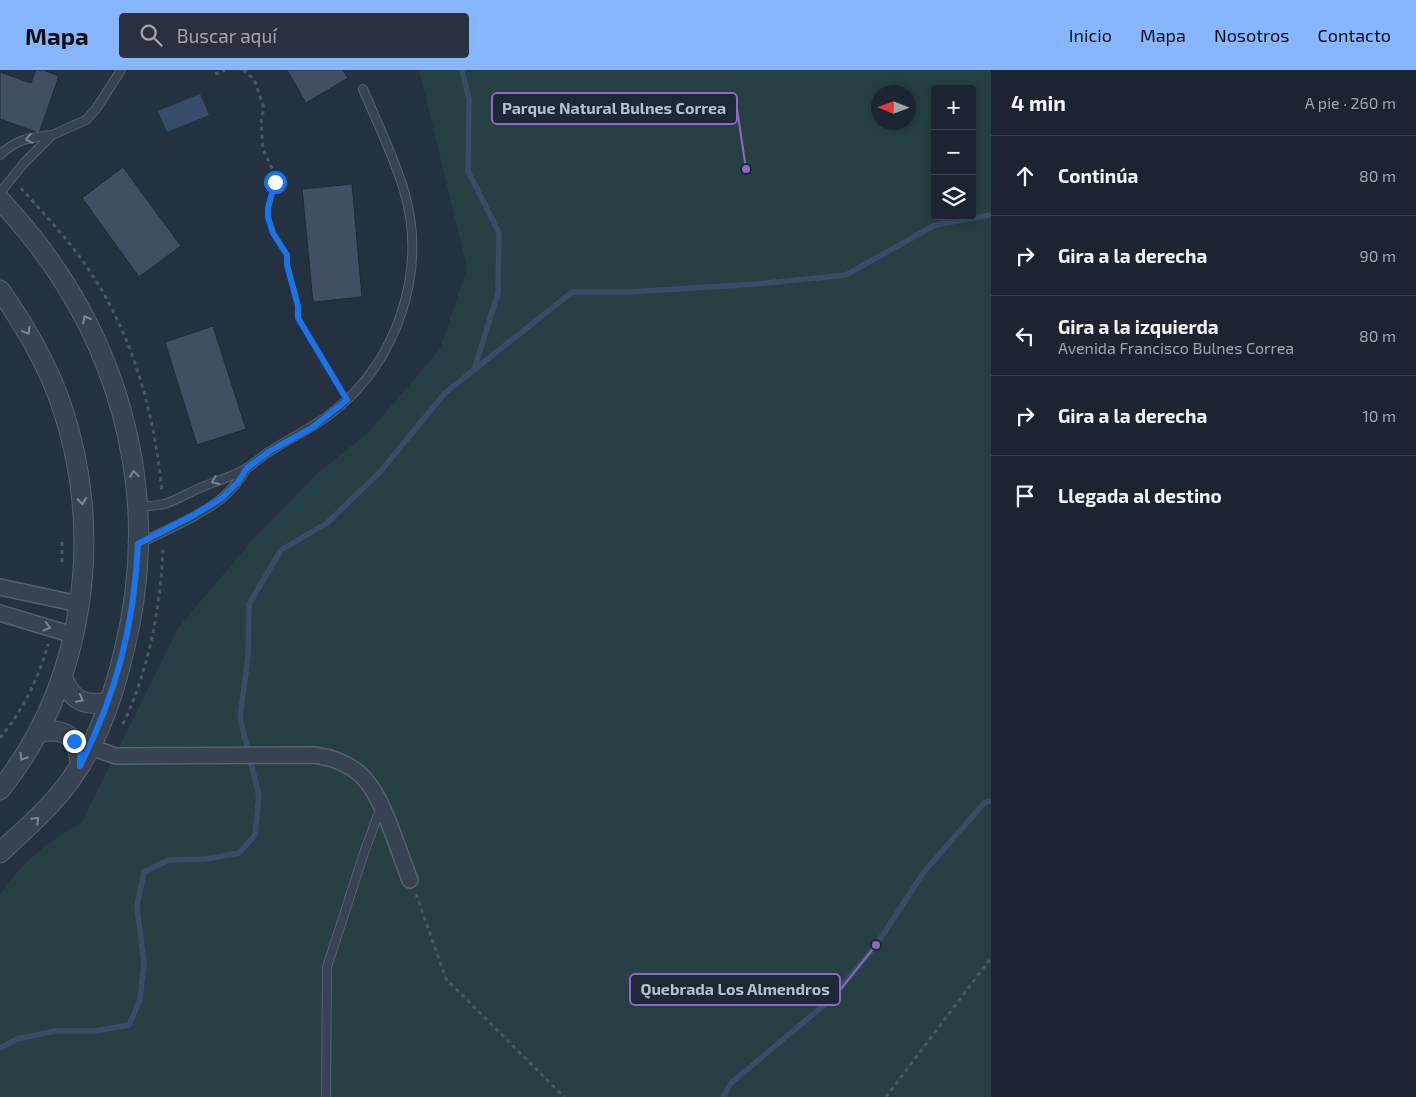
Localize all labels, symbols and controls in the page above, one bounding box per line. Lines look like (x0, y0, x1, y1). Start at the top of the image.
search box (119, 13, 469, 58)
text: Mapa (25, 21, 89, 50)
icon: search (137, 21, 165, 49)
text: Buscar aquí (177, 24, 277, 47)
text: Inicio (1069, 24, 1112, 46)
text: Mapa (1140, 24, 1186, 46)
text: Nosotros (1214, 24, 1289, 46)
text: Contacto (1317, 24, 1391, 46)
north arrow (871, 85, 916, 130)
map controls (931, 85, 976, 220)
button: + (931, 85, 976, 130)
text: 4 min (1011, 90, 1066, 115)
callout: Parque Natural Bulnes Correa (492, 93, 737, 124)
text: A pie · 260 m (1305, 93, 1396, 112)
text: Parque Natural Bulnes Correa (502, 98, 726, 117)
button: − (931, 130, 976, 175)
one-way arrow (24, 133, 33, 143)
icon: ahead (1011, 162, 1039, 190)
text: Continúa (1058, 164, 1138, 187)
text: 80 m (1359, 166, 1396, 185)
route start (264, 171, 287, 194)
button: layers (931, 175, 976, 220)
icon: right (1011, 242, 1039, 270)
text: Gira a la derecha (1058, 244, 1207, 267)
text: 90 m (1360, 246, 1396, 265)
one-way arrow (82, 315, 92, 324)
text: Gira a la izquierda (1058, 315, 1219, 338)
icon: left (1011, 322, 1039, 350)
one-way arrow (20, 325, 30, 334)
text: 80 m (1359, 326, 1396, 345)
text: Avenida Francisco Bulnes Correa (1058, 338, 1294, 357)
icon: right (1011, 402, 1039, 430)
text: Gira a la derecha (1058, 404, 1207, 427)
text: 10 m (1362, 406, 1396, 425)
one-way arrow (129, 469, 140, 477)
one-way arrow (211, 475, 220, 486)
icon: arrive (1011, 482, 1039, 510)
text: Llegada al destino (1058, 484, 1222, 507)
one-way arrow (76, 497, 87, 505)
one-way arrow (42, 622, 50, 632)
one-way arrow (75, 693, 84, 703)
route end (63, 730, 86, 753)
one-way arrow (20, 751, 29, 760)
one-way arrow (30, 817, 39, 826)
callout: Quebrada Los Almendros (630, 974, 840, 1005)
text: Quebrada Los Almendros (640, 979, 830, 999)

